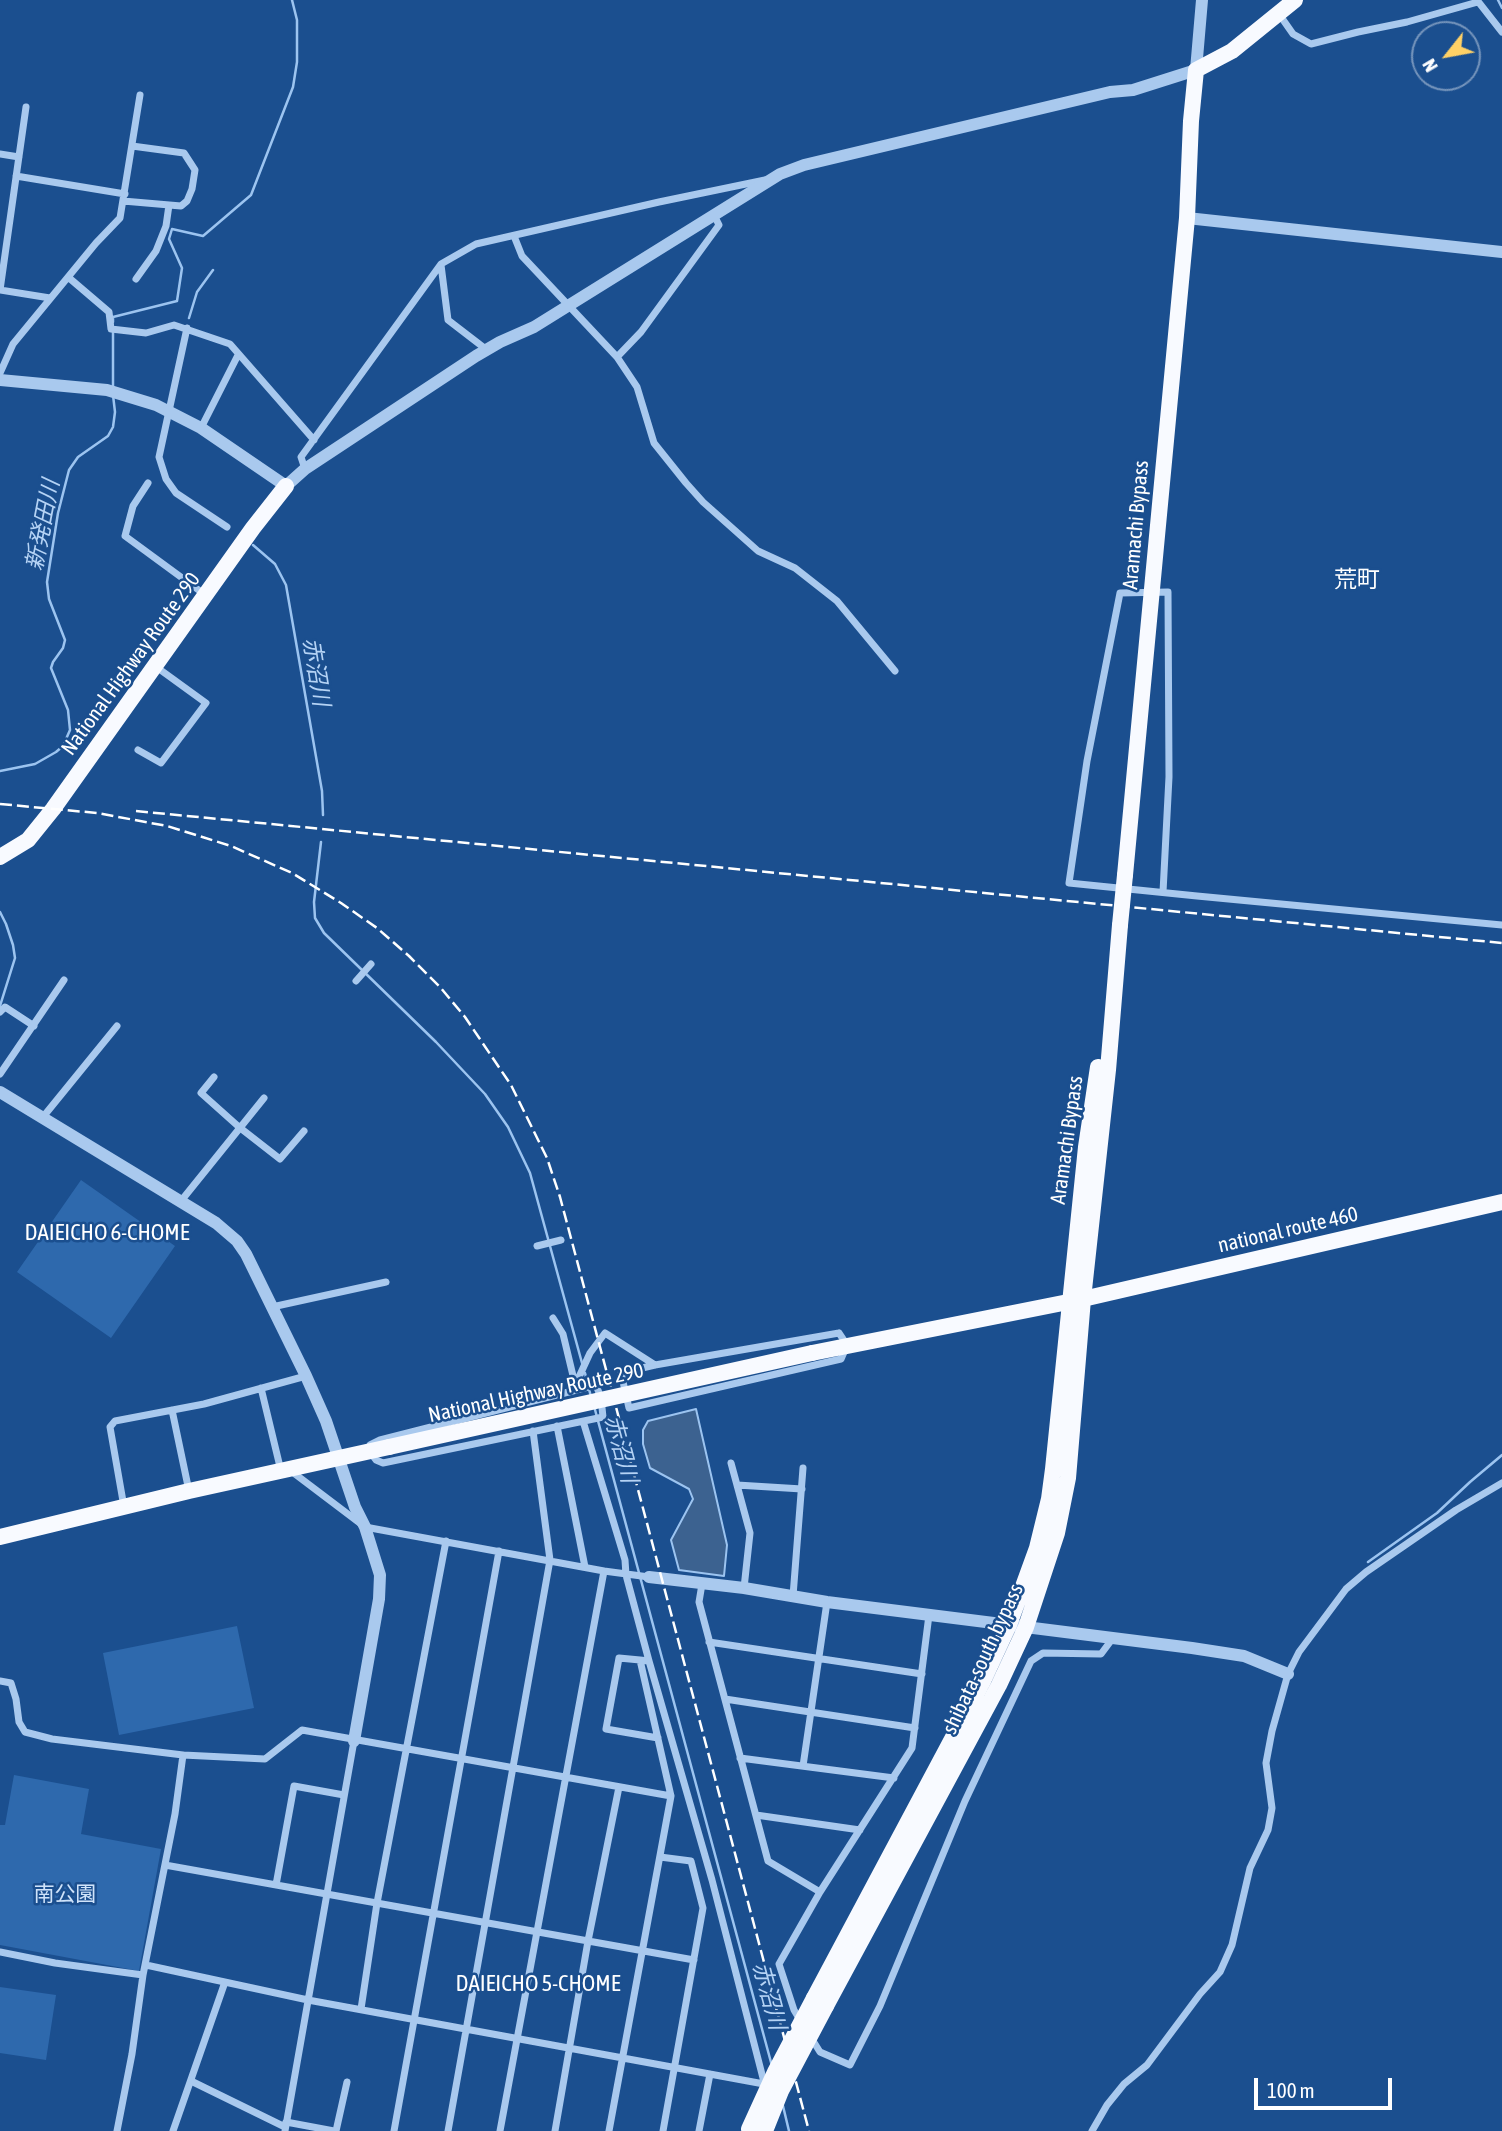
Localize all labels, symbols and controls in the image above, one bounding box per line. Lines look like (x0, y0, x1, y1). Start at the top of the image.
north arrow (1411, 21, 1481, 91)
text: N (1417, 55, 1442, 76)
street label: Aramachi Bypass (1118, 459, 1154, 591)
water label: 新発田川 (21, 477, 65, 573)
district label: 荒町 (1334, 566, 1380, 594)
street label: National Highway Route 290 (56, 568, 206, 760)
water label: 赤沼川 (297, 636, 335, 708)
street label: Aramachi Bypass (1046, 1074, 1088, 1206)
street label: national route 460 (1215, 1202, 1361, 1258)
district label: DAIEICHO 6-CHOME (11, 1219, 203, 1247)
street label: National Highway Route 290 (426, 1358, 646, 1428)
water label: 赤沼川 (599, 1412, 643, 1486)
street label: shibata-south bypass (937, 1580, 1029, 1738)
park label: 南公園 (34, 1881, 96, 1907)
water label: 赤沼川 (747, 1959, 791, 2033)
district label: DAIEICHO 5-CHOME (442, 1970, 634, 1998)
scale bar (1257, 2064, 1395, 2108)
text: 100 m (1267, 2078, 1315, 2102)

